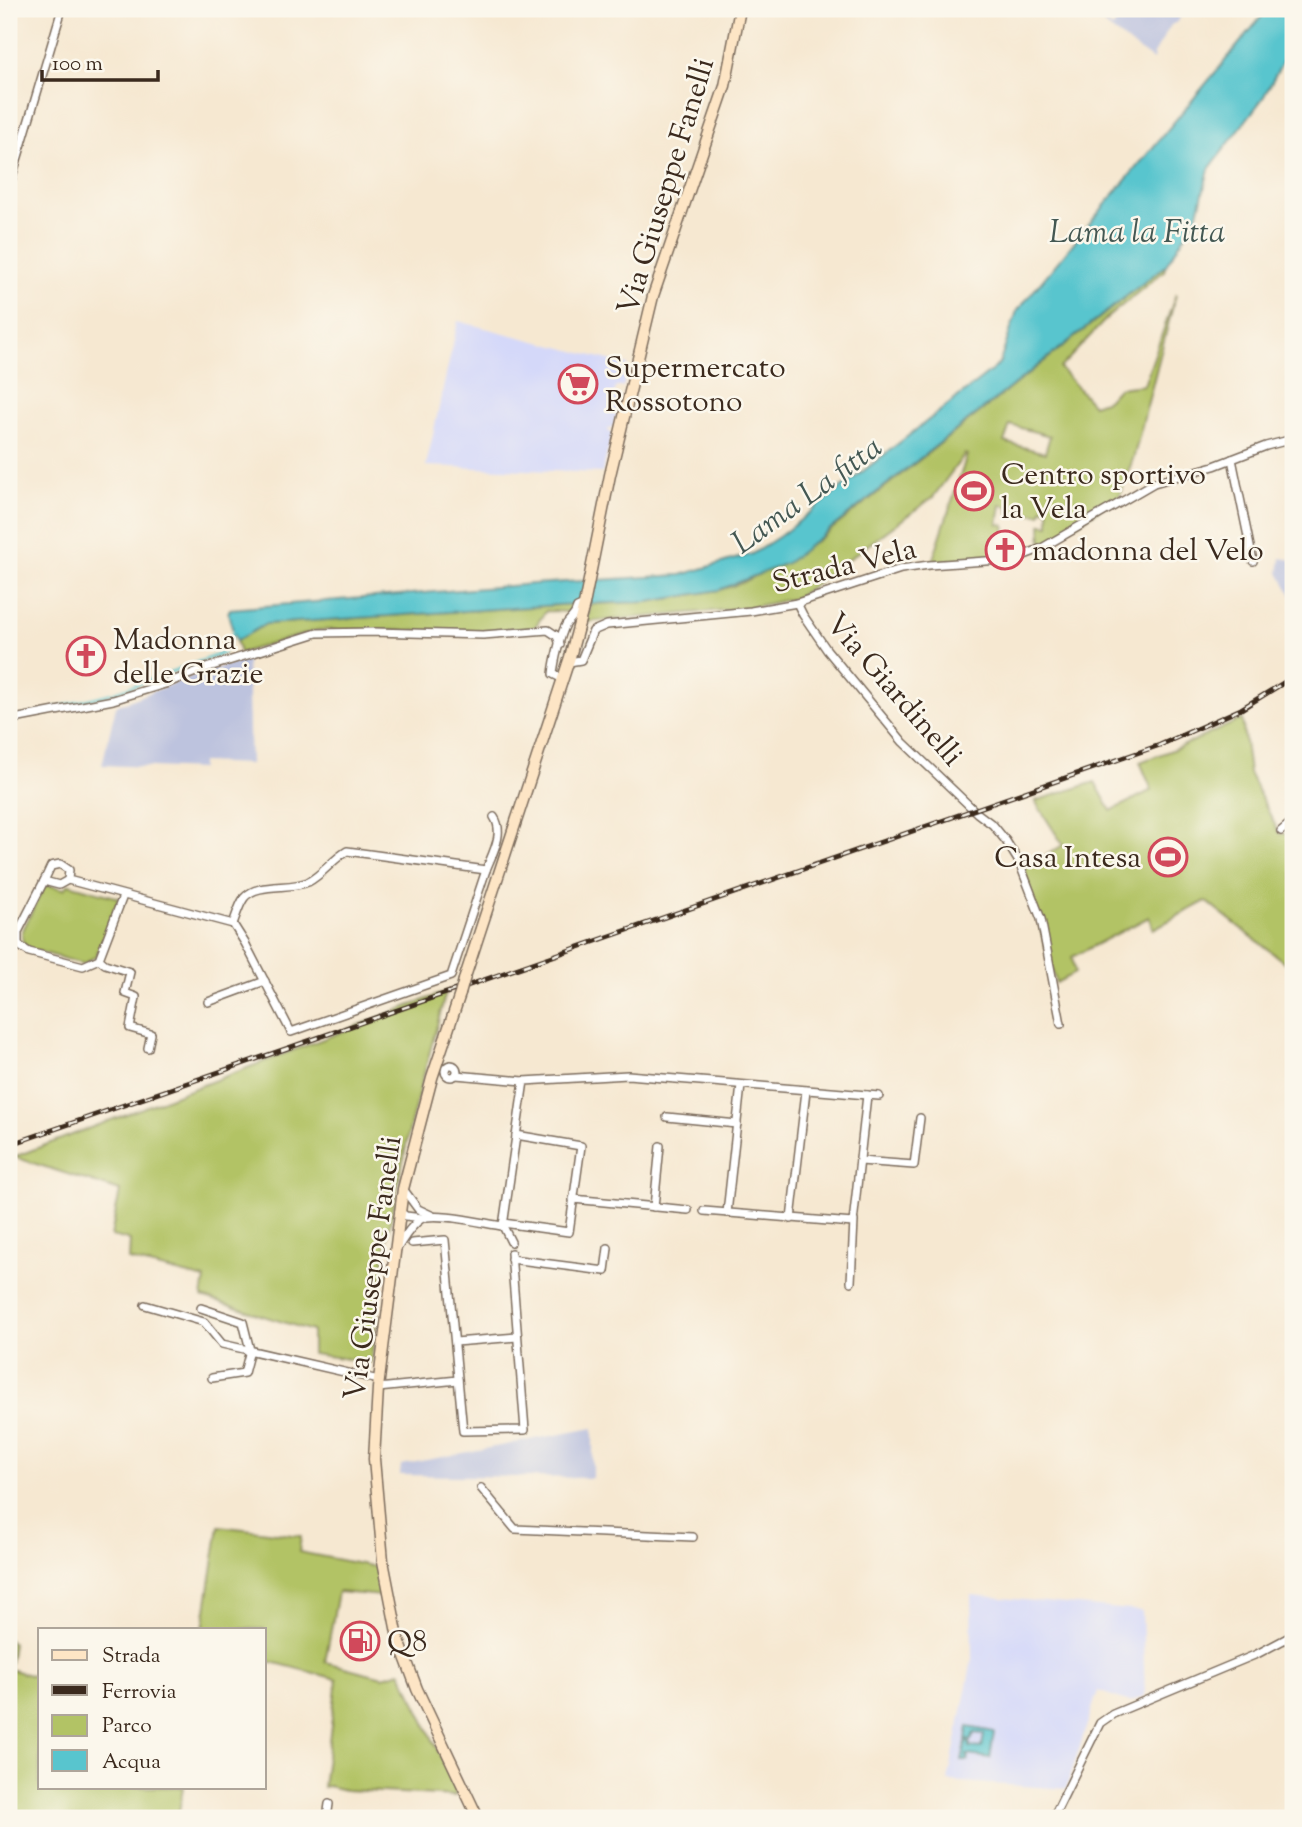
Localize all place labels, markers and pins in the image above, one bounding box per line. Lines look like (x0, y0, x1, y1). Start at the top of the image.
place label: Supermercato Rossotono (605, 348, 786, 425)
supermarket icon: Supermercato Rossotono (557, 363, 599, 405)
place label: Centro sportivo la Vela (1001, 455, 1206, 532)
sports icon: Centro sportivo la Vela (953, 470, 995, 512)
church icon: madonna del Velo (984, 529, 1026, 571)
place label: madonna del Velo (1032, 531, 1264, 574)
place label: Madonna delle Grazie (113, 620, 264, 697)
church icon: Madonna delle Grazie (65, 635, 107, 677)
sports icon: Casa Intesa (1147, 836, 1189, 878)
place label: Casa Intesa (994, 838, 1141, 881)
fuel station icon: Q8 (339, 1620, 381, 1662)
place label: Q8 (387, 1622, 427, 1665)

